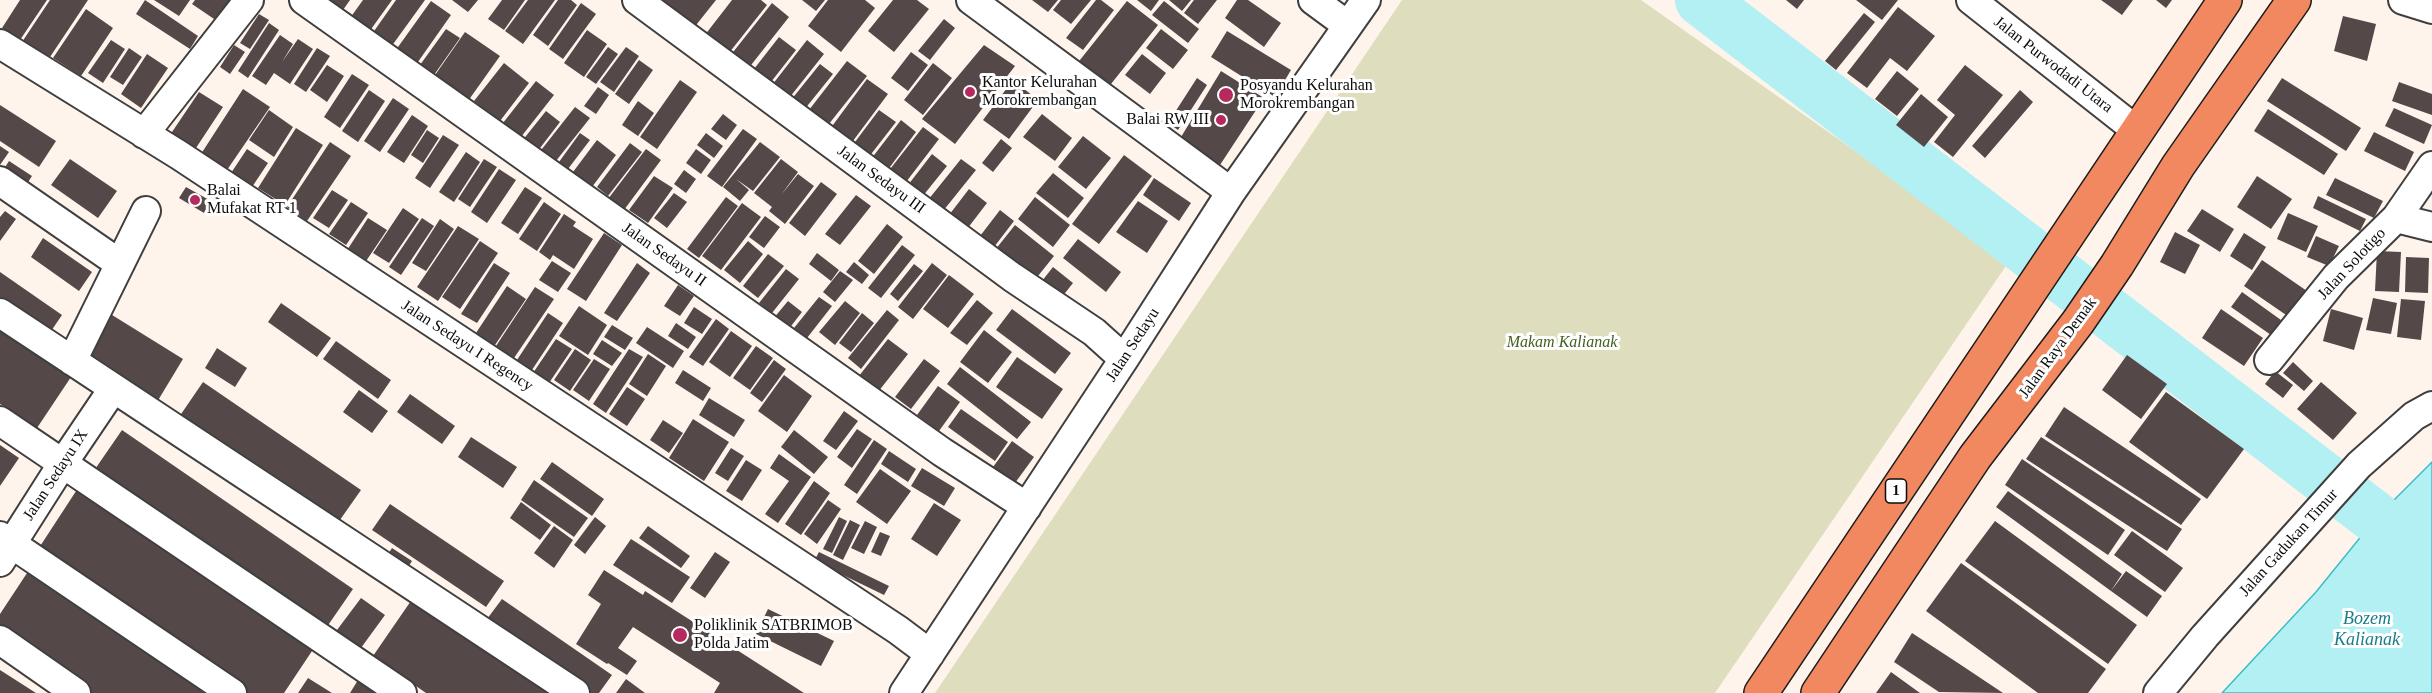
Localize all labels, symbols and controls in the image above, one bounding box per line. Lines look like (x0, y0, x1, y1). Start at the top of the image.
street label: Jalan Purwodadi Utara (1990, 13, 2116, 117)
place label: Kantor Kelurahan Morokrembangan (982, 73, 1097, 111)
place label: Posyandu Kelurahan Morokrembangan (1240, 76, 1373, 114)
marker: Kantor Kelurahan Morokrembangan (963, 85, 977, 99)
marker: Posyandu Kelurahan Morokrembangan (1217, 86, 1235, 104)
place label: Balai RW III (1126, 110, 1209, 130)
marker: Balai RW III (1214, 113, 1228, 127)
street label: Jalan Sedayu III (833, 142, 929, 218)
place label: Balai Mufakat RT 1 (207, 181, 297, 219)
marker: Balai Mufakat RT 1 (188, 193, 202, 207)
street label: Jalan Sedayu II (618, 219, 710, 291)
street label: Jalan Solotigo (2314, 224, 2390, 304)
street label: Jalan Raya Demak (2015, 294, 2101, 402)
street label: Jalan Sedayu I Regency (397, 296, 537, 396)
street label: Jalan Sedayu (1102, 305, 1164, 385)
park label: Makam Kalianak (1507, 333, 1617, 353)
street label: Jalan Sedayu IX (19, 426, 93, 524)
road number: 1 (1886, 479, 1906, 503)
street label: Jalan Gadukan Timur (2236, 485, 2342, 601)
water label: Bozem Kalianak (2334, 608, 2400, 650)
place label: Poliklinik SATBRIMOB Polda Jatim (694, 616, 853, 654)
marker: Poliklinik SATBRIMOB Polda Jatim (671, 626, 689, 644)

